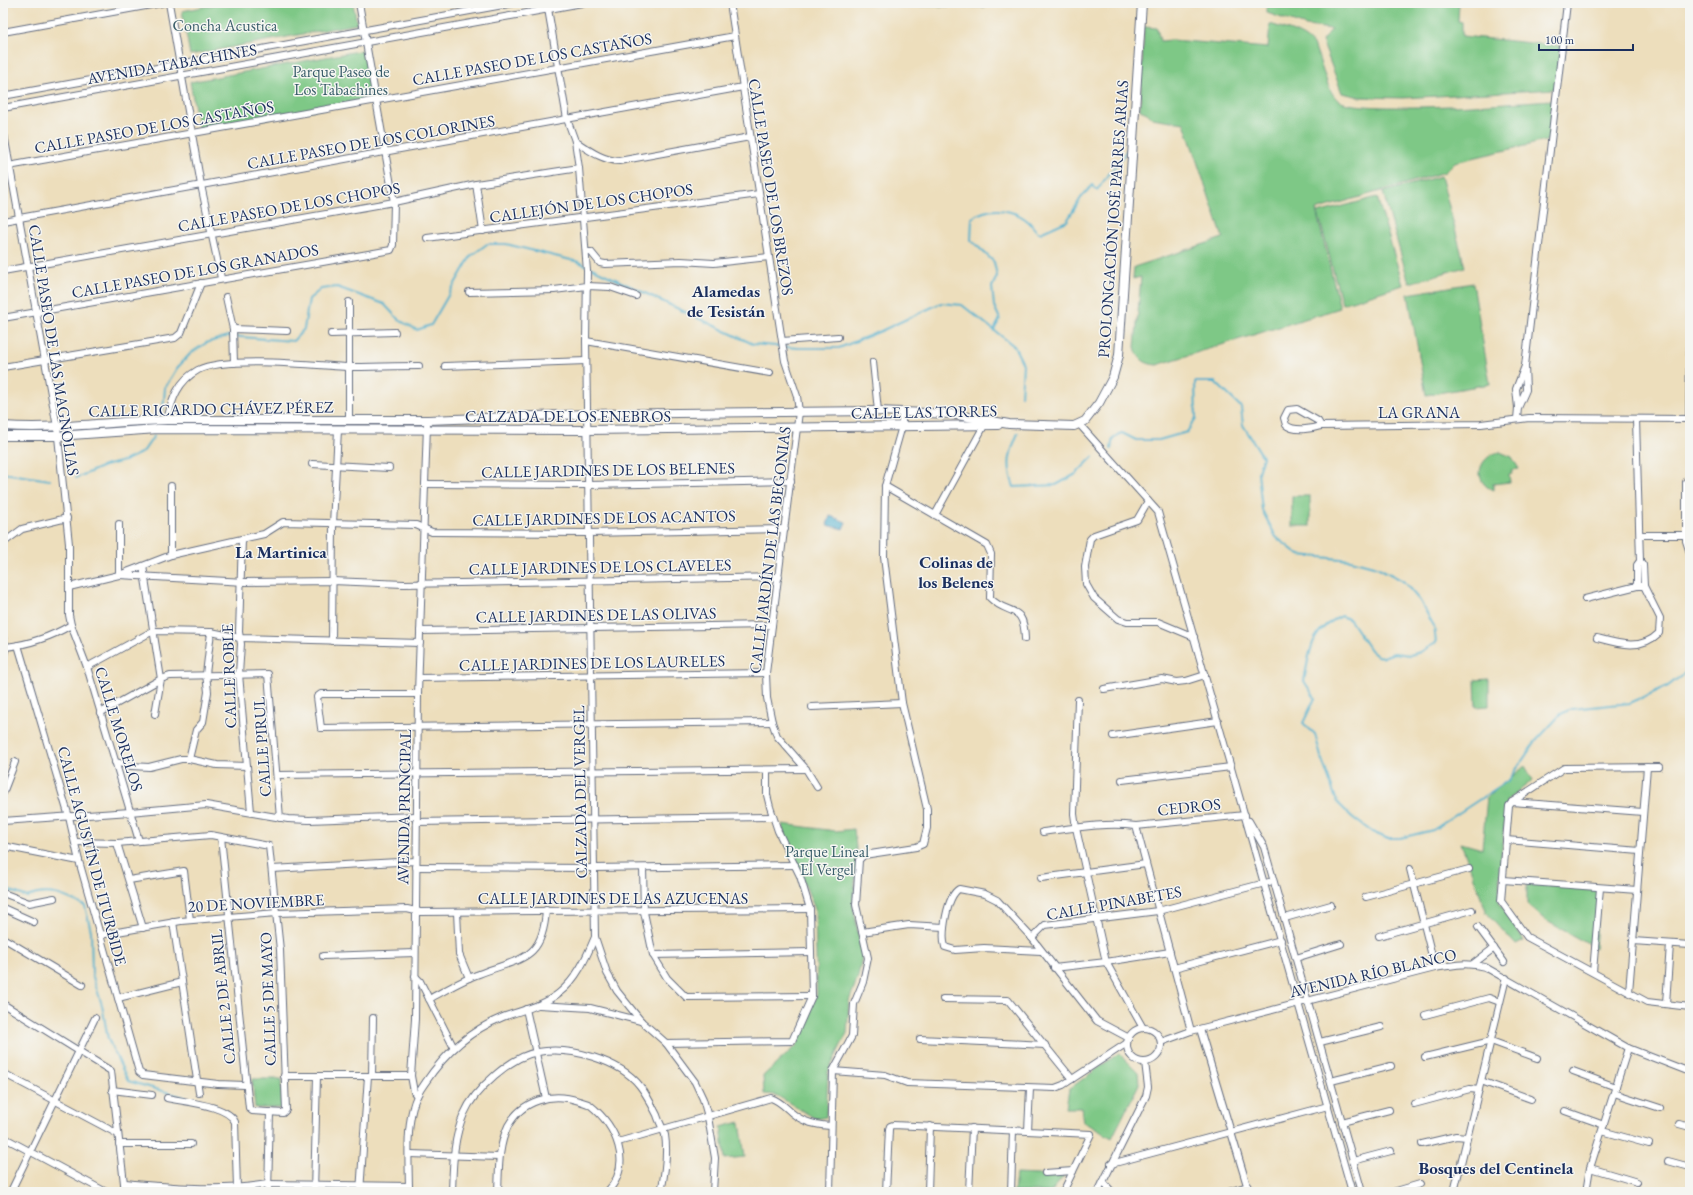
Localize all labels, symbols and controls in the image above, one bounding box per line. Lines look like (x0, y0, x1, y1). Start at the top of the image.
park label: Concha Acustica (173, 15, 278, 36)
scale bar (1539, 26, 1633, 52)
street label: CALLE PASEO DE LOS CASTAÑOS (411, 28, 653, 90)
text: 100 m (1545, 32, 1575, 48)
street label: AVENIDA TABACHINES (85, 39, 258, 89)
park label: Parque Paseo de Los Tabachines (292, 61, 390, 100)
street label: CALLE PASEO DE LOS BREZOS (743, 77, 799, 297)
street label: PROLONGACIÓN JOSÉ PARRES ARIAS (1093, 79, 1133, 359)
street label: CALLE PASEO DE LOS CASTAÑOS (33, 96, 275, 158)
street label: CALLE PASEO DE LOS COLORINES (245, 110, 497, 174)
street label: CALLE PASEO DE LOS CHOPOS (176, 177, 402, 237)
street label: CALLEJÓN DE LOS CHOPOS (488, 178, 694, 228)
street label: CALLE PASEO DE LAS MAGNOLIAS (24, 223, 84, 477)
street label: CALLE PASEO DE LOS GRANADOS (70, 239, 320, 303)
district label: Alamedas de Tesistán (687, 280, 765, 322)
street label: CALLE RICARDO CHÁVEZ PÉREZ (88, 396, 334, 422)
street label: CALLE LAS TORRES (851, 400, 997, 424)
street label: LA GRANA (1378, 402, 1461, 423)
street label: CALZADA DE LOS ENEBROS (465, 406, 671, 427)
street label: CALLE JARDÍN DE LAS BEGONIAS (744, 425, 796, 675)
street label: CALLE JARDINES DE LOS BELENES (481, 457, 735, 483)
street label: CALLE JARDINES DE LOS ACANTOS (472, 505, 736, 531)
district label: La Martinica (235, 541, 327, 563)
district label: Colinas de los Belenes (918, 551, 994, 593)
street label: CALLE JARDINES DE LOS CLAVELES (468, 554, 732, 580)
street label: CALLE JARDINES DE LAS OLIVAS (476, 602, 716, 628)
street label: CALLE ROBLE (217, 623, 241, 729)
street label: CALLE JARDINES DE LOS LAURELES (459, 650, 725, 676)
street label: CALLE MORELOS (90, 664, 148, 794)
street label: CALLE PIRUL (248, 696, 276, 798)
street label: CALZADA DEL VERGEL (568, 705, 592, 879)
street label: AVENIDA PRINCIPAL (392, 728, 416, 886)
street label: CALLE AGUSTÍN DE ITURBIDE (53, 744, 131, 968)
street label: CEDROS (1156, 793, 1222, 821)
park label: Parque Lineal El Vergel (785, 841, 869, 880)
street label: CALLE PINABETES (1045, 881, 1183, 925)
street label: CALLE JARDINES DE LAS AZUCENAS (478, 888, 748, 909)
street label: 20 DE NOVIEMBRE (187, 889, 325, 917)
street label: CALLE 2 DE ABRIL (205, 928, 241, 1065)
street label: CALLE 5 DE MAYO (255, 932, 281, 1066)
street label: AVENIDA RÍO BLANCO (1286, 944, 1459, 1003)
district label: Bosques del Centinela (1419, 1157, 1574, 1179)

